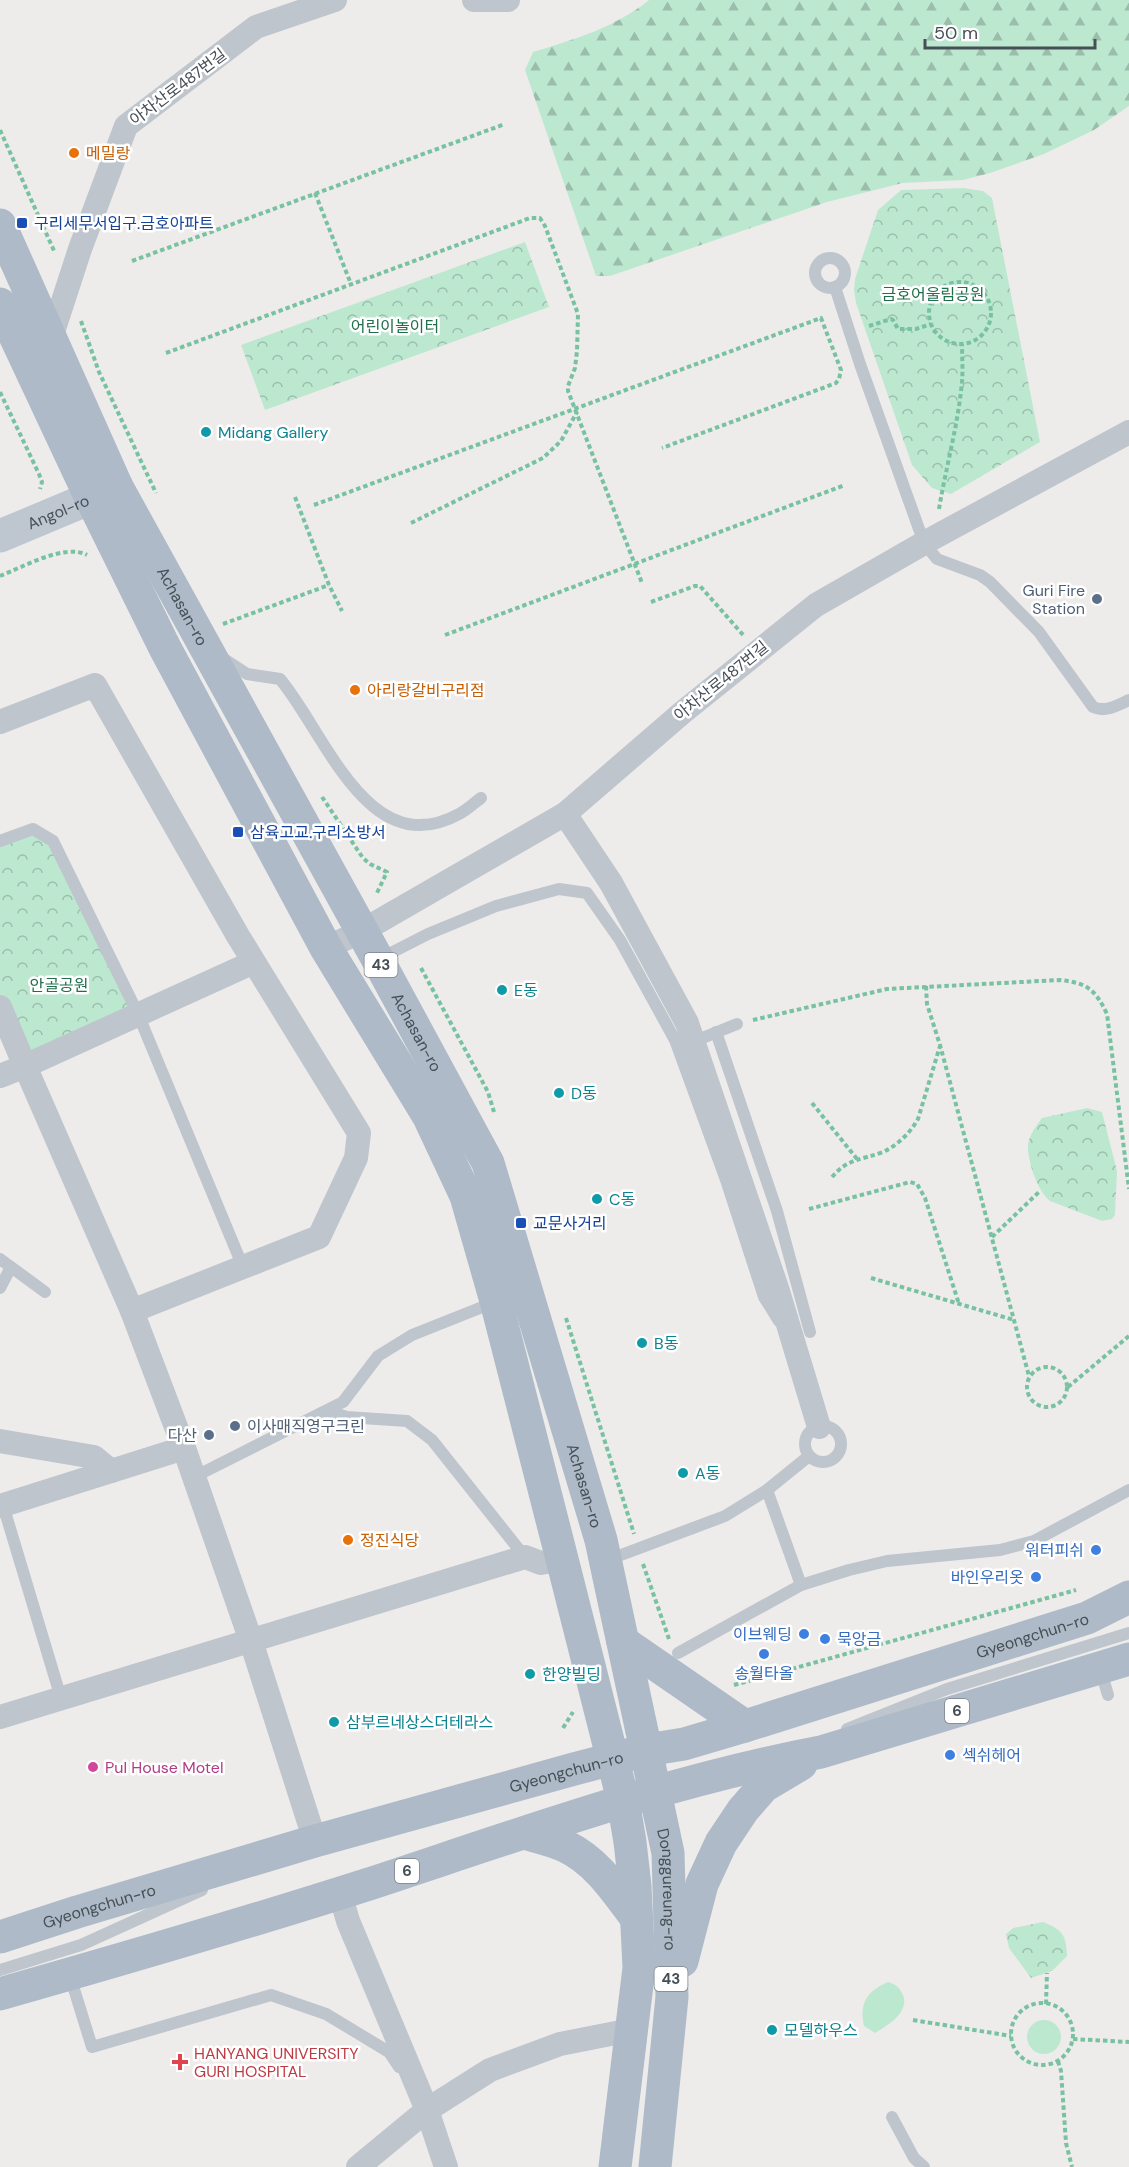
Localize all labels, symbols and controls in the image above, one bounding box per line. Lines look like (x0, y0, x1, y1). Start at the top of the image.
scale bar (925, 12, 1094, 50)
text: 50 m (934, 21, 978, 45)
street label: 아차산로487번길 (125, 44, 231, 130)
place label: 메밀랑 (86, 143, 130, 164)
marker: 메밀랑 (67, 146, 81, 160)
place label: 구리세무서입구.금호아파트 (34, 213, 214, 234)
marker: 구리세무서입구.금호아파트 (15, 216, 29, 230)
park label: 금호어울림공원 (881, 284, 985, 305)
park label: 어린이놀이터 (351, 316, 439, 337)
place label: Midang Gallery (218, 422, 328, 443)
marker: Midang Gallery (199, 425, 213, 439)
street label: Angol-ro (24, 489, 92, 534)
street label: Achasan-ro (153, 563, 213, 649)
place label: Guri Fire Station (1023, 580, 1085, 619)
marker: Guri Fire Station (1090, 592, 1104, 606)
street label: 아차산로487번길 (669, 636, 773, 726)
place label: 아리랑갈비구리점 (367, 680, 485, 701)
marker: 아리랑갈비구리점 (348, 683, 362, 697)
place label: 삼육고교.구리소방서 (250, 822, 386, 843)
marker: 삼육고교.구리소방서 (231, 825, 245, 839)
road number: 43 (364, 953, 398, 977)
park label: 안골공원 (30, 975, 88, 996)
place label: E동 (514, 980, 538, 1001)
marker: E동 (495, 983, 509, 997)
street label: Achasan-ro (387, 989, 447, 1075)
place label: D동 (571, 1083, 597, 1104)
marker: D동 (552, 1086, 566, 1100)
place label: C동 (609, 1189, 635, 1210)
marker: C동 (590, 1192, 604, 1206)
place label: 교문사거리 (533, 1213, 607, 1234)
marker: 교문사거리 (514, 1216, 528, 1230)
place label: B동 (654, 1333, 679, 1354)
marker: B동 (635, 1336, 649, 1350)
place label: 이사매직영구크린 (247, 1416, 365, 1437)
marker: 이사매직영구크린 (228, 1419, 242, 1433)
place label: 다산 (168, 1425, 197, 1446)
marker: 다산 (202, 1428, 216, 1442)
street label: Achasan-ro (562, 1441, 607, 1530)
place label: A동 (695, 1463, 721, 1484)
marker: A동 (676, 1466, 690, 1480)
place label: 정진식당 (360, 1530, 419, 1551)
marker: 정진식당 (341, 1533, 355, 1547)
place label: 워터피쉬 (1025, 1540, 1084, 1561)
marker: 워터피쉬 (1089, 1543, 1103, 1557)
place label: 바인우리옷 (950, 1567, 1024, 1588)
marker: 바인우리옷 (1029, 1570, 1043, 1584)
street label: Gyeongchun-ro (973, 1608, 1091, 1663)
place label: 이브웨딩 (733, 1624, 792, 1645)
marker: 이브웨딩 (797, 1627, 811, 1641)
place label: 묵앙금 (837, 1629, 881, 1650)
marker: 묵앙금 (818, 1632, 832, 1646)
marker: 송월타올 (757, 1647, 771, 1661)
place label: 송월타올 (735, 1663, 793, 1684)
place label: 한양빌딩 (542, 1664, 601, 1685)
marker: 한양빌딩 (523, 1667, 537, 1681)
road number: 6 (945, 1699, 969, 1723)
place label: 삼부르네상스더테라스 (346, 1712, 493, 1733)
marker: 삼부르네상스더테라스 (327, 1715, 341, 1729)
place label: 섹쉬헤어 (962, 1745, 1021, 1766)
street label: Gyeongchun-ro (507, 1746, 625, 1797)
marker: 섹쉬헤어 (943, 1748, 957, 1762)
place label: Pul House Motel (105, 1757, 224, 1778)
marker: Pul House Motel (86, 1760, 100, 1774)
street label: Donggureung-ro (653, 1826, 681, 1951)
road number: 6 (395, 1859, 419, 1883)
street label: Gyeongchun-ro (40, 1879, 158, 1933)
road number: 43 (654, 1967, 688, 1991)
place label: 모델하우스 (784, 2020, 858, 2041)
marker: 모델하우스 (765, 2023, 779, 2037)
place label: HANYANG UNIVERSITY GURI HOSPITAL (194, 2043, 359, 2082)
marker: HANYANG UNIVERSITY GURI HOSPITAL (171, 2053, 189, 2071)

